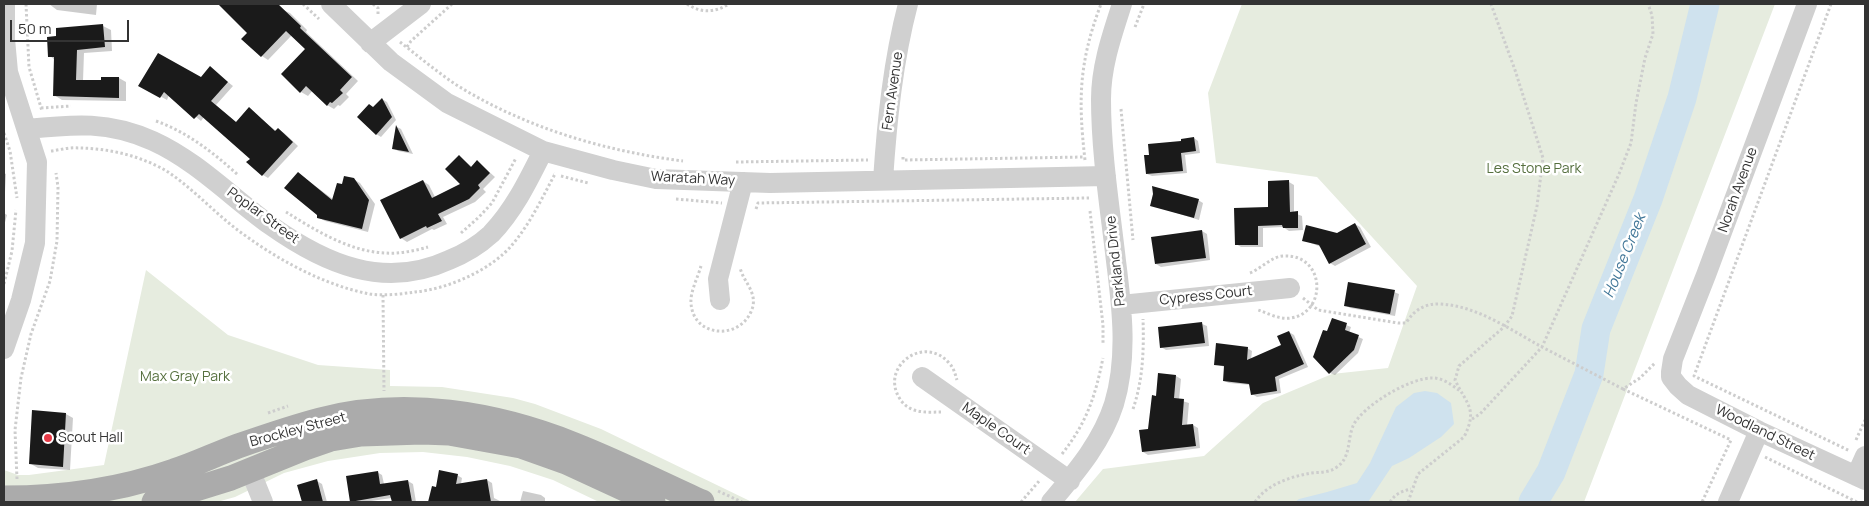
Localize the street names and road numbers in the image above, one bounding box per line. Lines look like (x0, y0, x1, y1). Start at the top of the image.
street label: Fern Avenue (879, 51, 907, 131)
street label: Norah Avenue (1715, 145, 1761, 235)
street label: Waratah Way (650, 168, 736, 190)
street label: Poplar Street (224, 184, 302, 248)
street label: Parkland Drive (1103, 215, 1129, 307)
street label: Cypress Court (1159, 283, 1253, 309)
street label: Maple Court (959, 399, 1033, 459)
street label: Woodland Street (1712, 402, 1818, 464)
street label: Brockley Street (248, 409, 348, 451)

